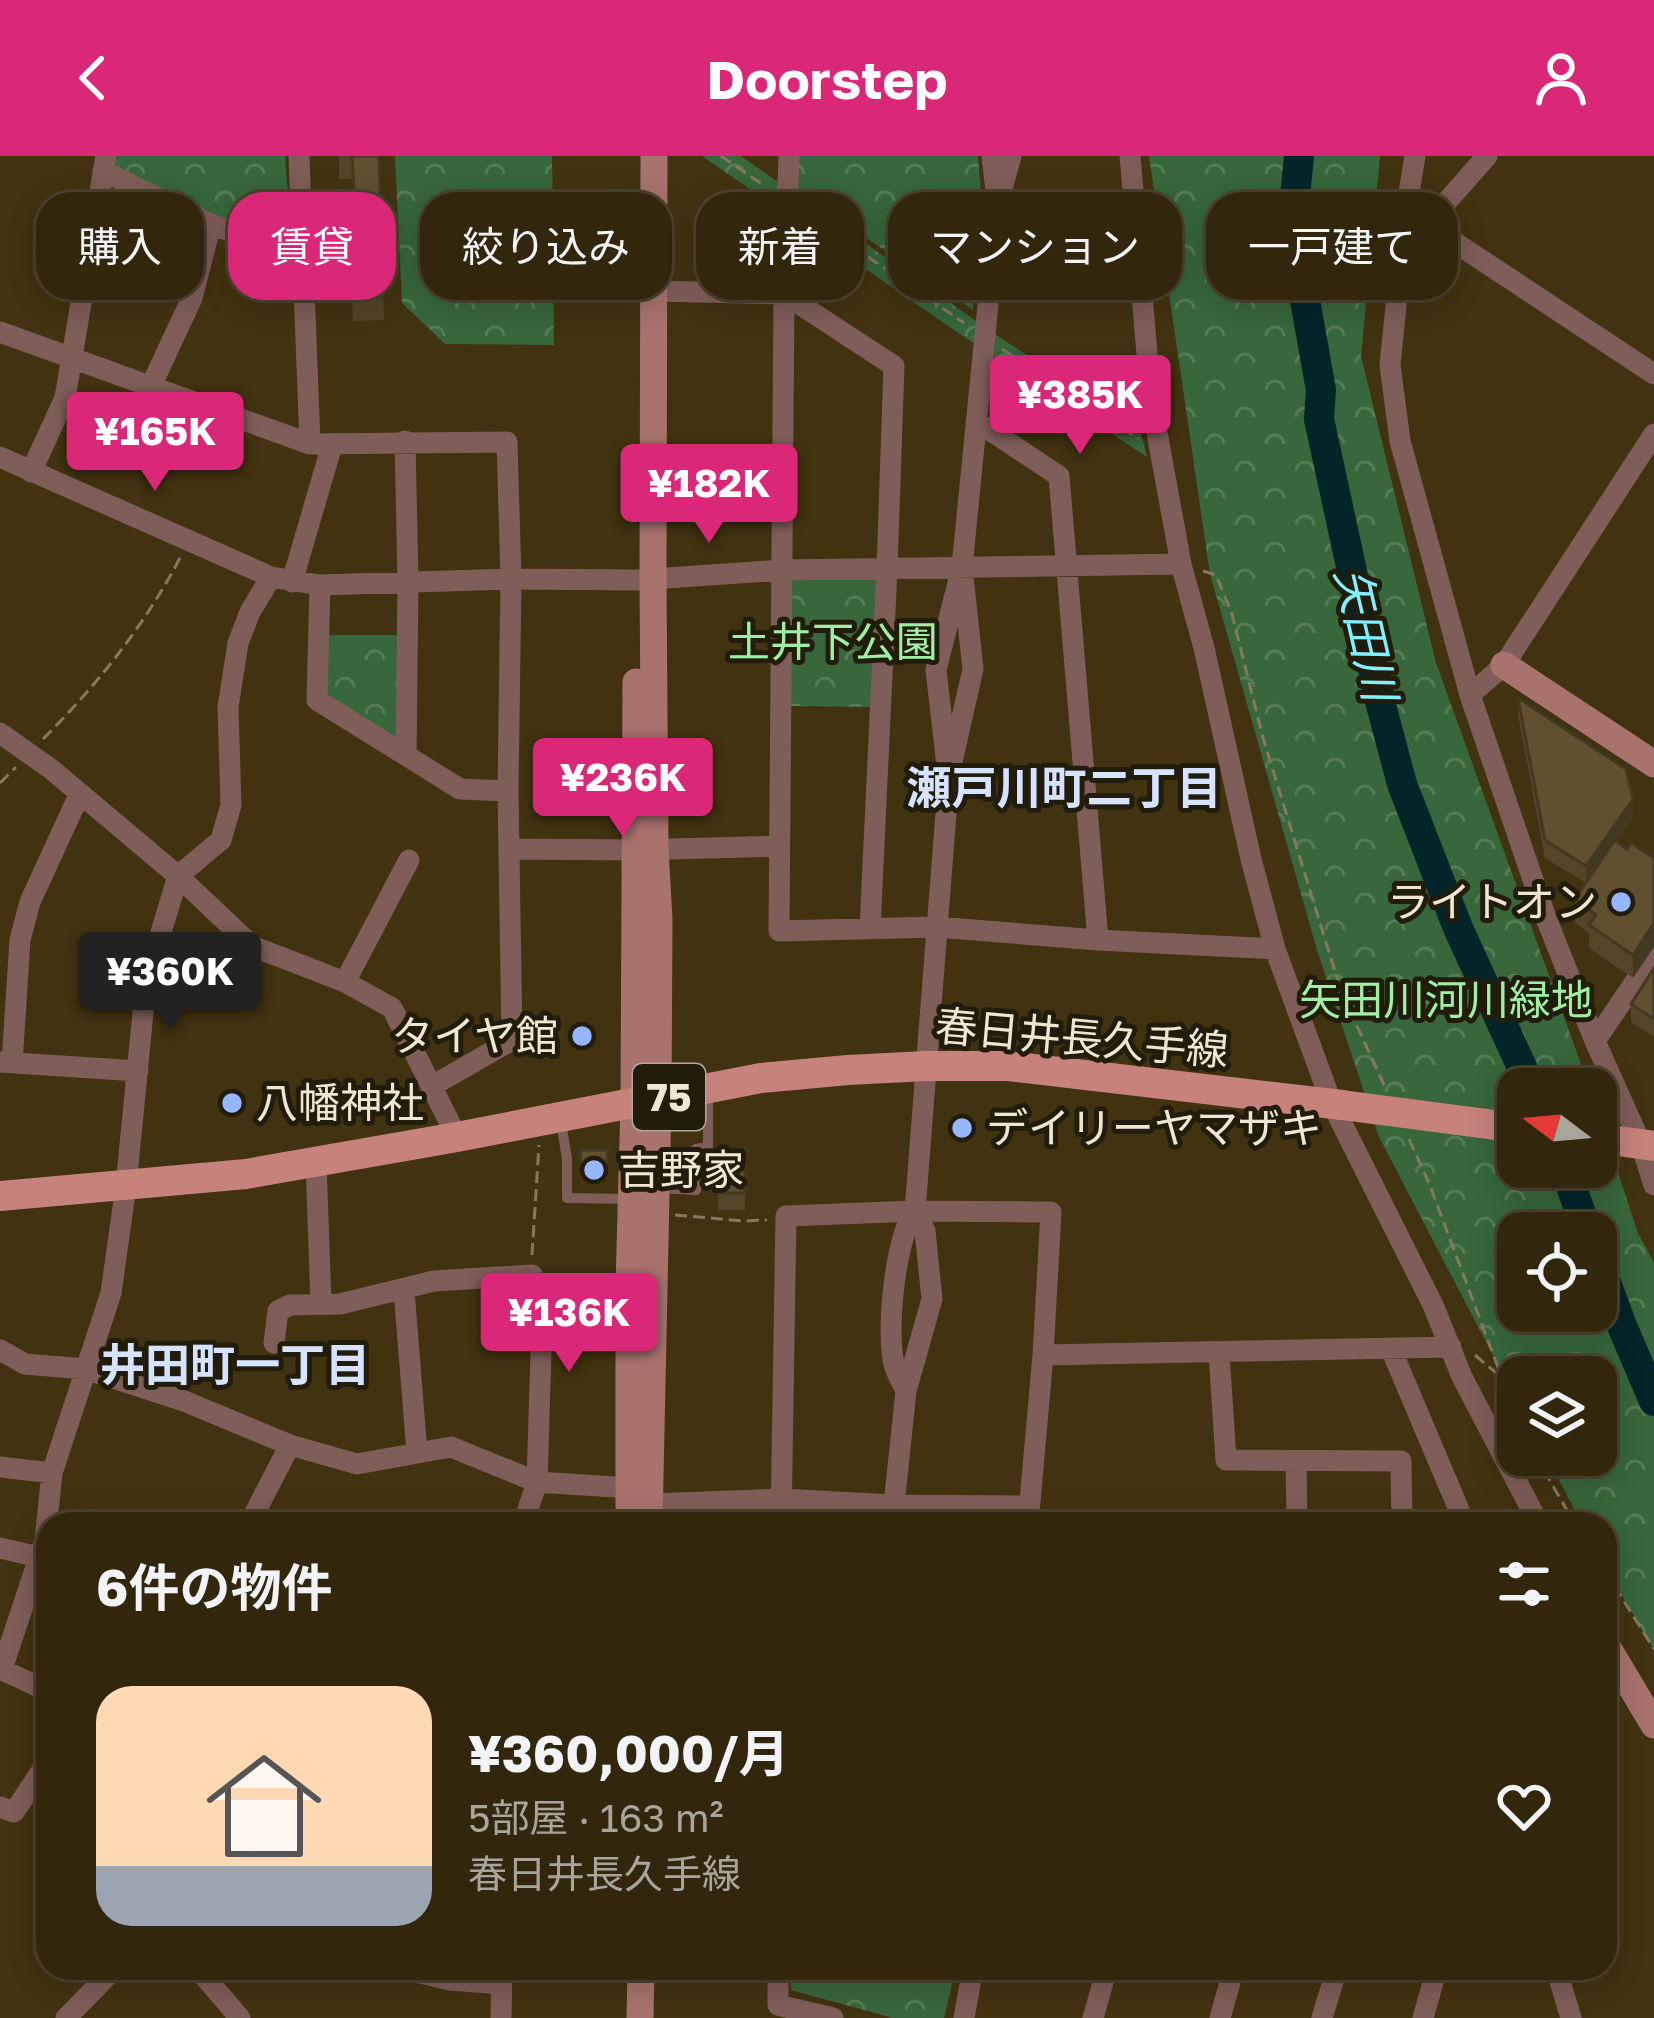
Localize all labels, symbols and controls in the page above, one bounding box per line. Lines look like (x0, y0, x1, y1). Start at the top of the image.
icon: back (60, 45, 126, 111)
icon: person (1528, 45, 1594, 111)
text: Doorstep (706, 46, 948, 111)
chip: 購入 (36, 192, 204, 300)
chip: 賃貸 (228, 192, 396, 300)
chip: 絞り込み (420, 192, 672, 300)
chip: 新着 (696, 192, 864, 300)
chip: マンション (888, 192, 1182, 300)
chip: 一戸建て (1206, 192, 1458, 300)
pin: ¥385K (996, 355, 1164, 457)
text: ¥385K (1017, 370, 1143, 417)
pin: ¥165K (71, 392, 239, 494)
text: ¥165K (94, 407, 216, 454)
pin: ¥182K (625, 444, 793, 546)
text: ¥182K (648, 459, 770, 506)
water label: 矢田川 (1325, 562, 1409, 710)
park label: 土井下公園 (728, 616, 938, 666)
pin: ¥236K (539, 738, 707, 840)
text: ¥236K (560, 753, 686, 800)
district label: 瀬戸川町二丁目 (906, 760, 1222, 814)
place label: ライトオン (1387, 876, 1597, 926)
marker: ライトオン (1608, 889, 1634, 915)
pin: ¥360K (86, 932, 254, 1034)
text: ¥360K (106, 947, 234, 994)
park label: 矢田川河川緑地 (1299, 974, 1593, 1024)
street label: 春日井長久手線 (933, 999, 1231, 1075)
place label: タイヤ館 (391, 1010, 558, 1060)
marker: タイヤ館 (569, 1023, 595, 1049)
road number: 75 (633, 1064, 705, 1130)
north arrow (1497, 1068, 1617, 1188)
map controls (1497, 1068, 1617, 1476)
place label: 八幡神社 (256, 1077, 424, 1127)
marker: 八幡神社 (219, 1090, 245, 1116)
place label: デイリーヤマザキ (986, 1102, 1322, 1152)
marker: デイリーヤマザキ (949, 1115, 975, 1141)
place label: 吉野家 (618, 1144, 744, 1194)
marker: 吉野家 (581, 1157, 607, 1183)
button: locate (1497, 1212, 1617, 1332)
pin: ¥136K (485, 1273, 653, 1375)
text: ¥136K (508, 1288, 630, 1335)
district label: 井田町一丁目 (100, 1337, 370, 1391)
button: layers (1497, 1356, 1617, 1476)
icon: filters (1491, 1551, 1557, 1617)
text: 6件の物件 (96, 1556, 332, 1617)
text: ¥360,000/月 (468, 1722, 790, 1783)
icon: home (192, 1734, 336, 1878)
icon: heart (1491, 1773, 1557, 1839)
text: 5部屋 · 163 m² (468, 1794, 723, 1841)
text: 春日井長久手線 (468, 1850, 741, 1897)

